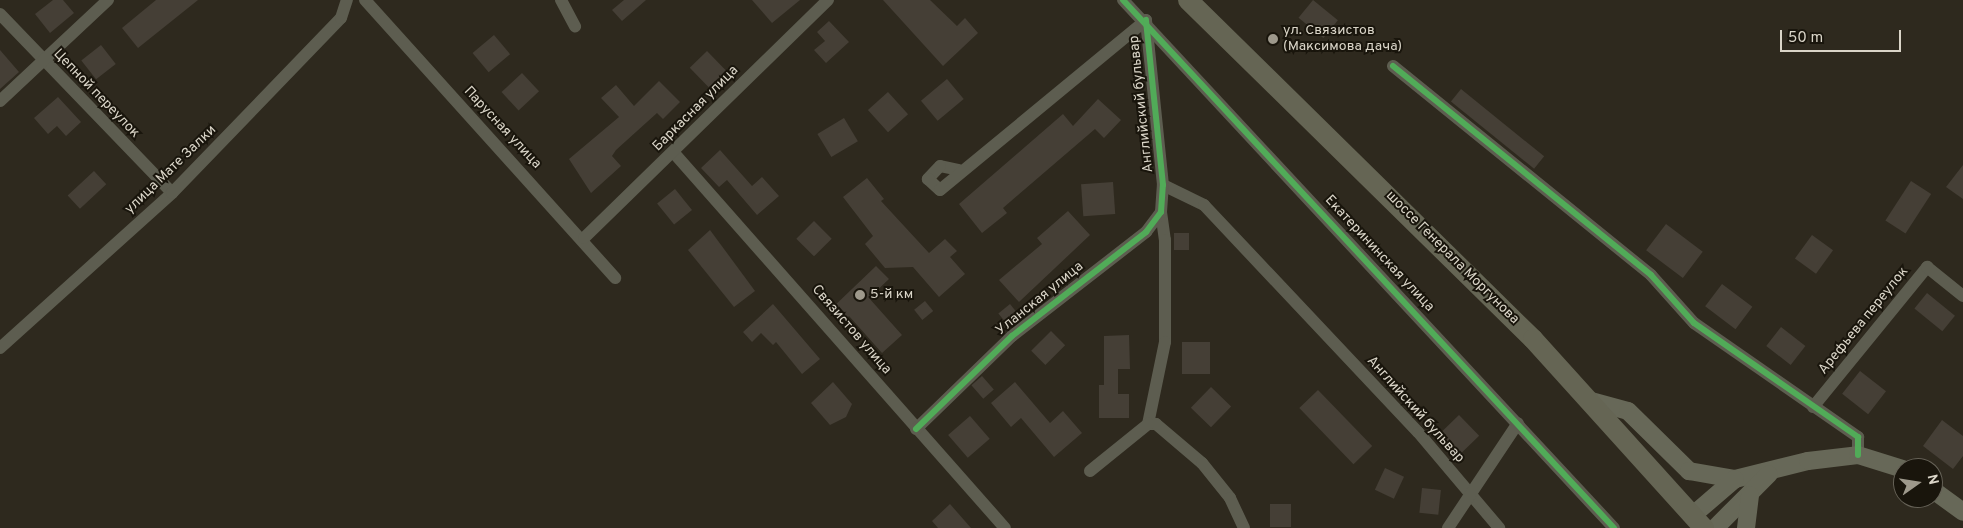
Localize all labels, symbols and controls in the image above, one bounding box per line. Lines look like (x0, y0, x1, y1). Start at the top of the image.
scale bar (1783, 20, 1904, 52)
place label: ул. Связистов (Максимова дача) (1283, 23, 1402, 56)
text: 50 m (1788, 29, 1823, 48)
marker: ул. Связистов (Максимова дача) (1267, 33, 1279, 45)
street label: Английский бульвар (1126, 35, 1158, 173)
street label: Цепной переулок (49, 46, 143, 142)
street label: Баркасная улица (650, 63, 742, 155)
street label: Парусная улица (460, 83, 544, 173)
street label: улица Мате Залки (122, 122, 220, 218)
street label: шоссе Генерала Моргунова (1382, 188, 1522, 328)
street label: Екатерининская улица (1321, 192, 1437, 316)
street label: Уланская улица (993, 259, 1087, 339)
street label: Арефьева переулок (1815, 264, 1913, 378)
street label: Связистов улица (808, 282, 894, 378)
place label: 5-й км (870, 287, 913, 303)
marker: 5-й км (854, 289, 866, 301)
street label: Английский бульвар (1363, 353, 1467, 467)
north arrow (1893, 458, 1943, 508)
text: N (1923, 473, 1942, 487)

